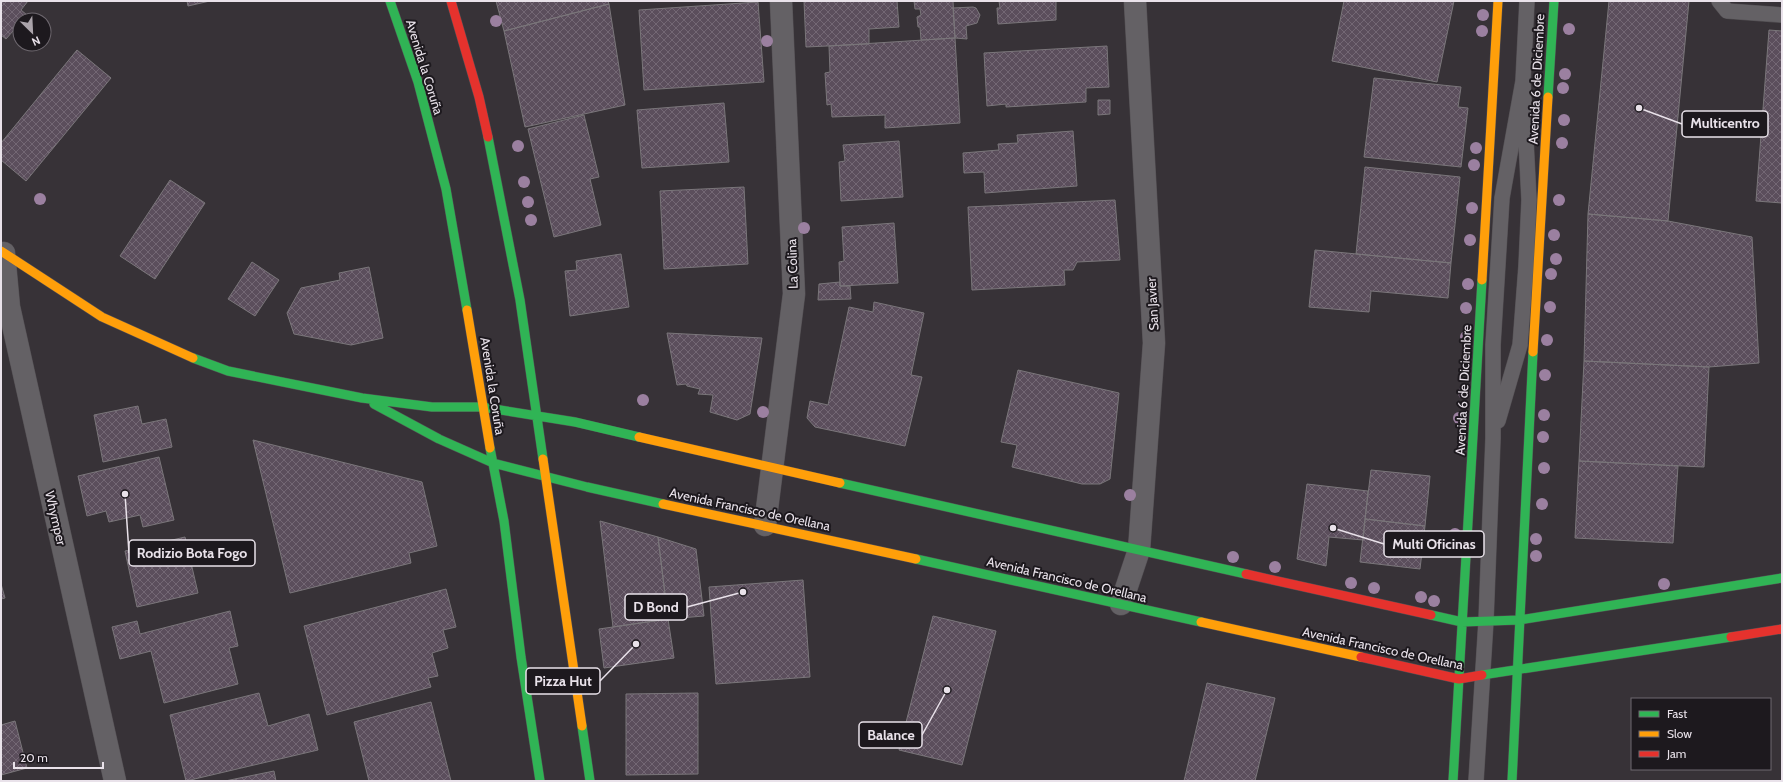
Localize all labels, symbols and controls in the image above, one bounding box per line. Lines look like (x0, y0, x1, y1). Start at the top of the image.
north arrow (12, 12, 52, 52)
street label: Avenida 6 de Diciembre (1525, 13, 1547, 145)
street label: Avenida la Coruña (403, 18, 447, 117)
text: N (30, 33, 42, 49)
callout: Multicentro (1682, 111, 1768, 137)
text: Multicentro (1690, 114, 1760, 132)
street label: La Colina (783, 238, 801, 289)
street label: San Javier (1143, 276, 1161, 331)
street label: Avenida 6 de Diciembre (1452, 324, 1474, 456)
street label: Avenida la Coruña (477, 336, 509, 437)
street label: Avenida Francisco de Orellana (668, 484, 832, 534)
street label: Whymper (42, 489, 70, 548)
callout: Multi Oficinas (1384, 531, 1484, 557)
text: Multi Oficinas (1392, 535, 1476, 553)
callout: Rodizio Bota Fogo (129, 540, 255, 566)
text: Rodizio Bota Fogo (137, 544, 247, 562)
street label: Avenida Francisco de Orellana (985, 553, 1149, 605)
callout: D Bond (625, 594, 687, 620)
text: D Bond (633, 598, 679, 616)
street label: Avenida Francisco de Orellana (1301, 623, 1465, 673)
callout: Pizza Hut (526, 668, 600, 694)
text: Pizza Hut (534, 672, 592, 690)
legend (1631, 698, 1771, 770)
text: Fast (1667, 706, 1687, 721)
callout: Balance (859, 722, 922, 748)
text: Balance (867, 726, 915, 744)
text: Slow (1667, 726, 1692, 741)
scale bar (14, 744, 103, 770)
text: Jam (1666, 746, 1686, 761)
text: 20 m (20, 750, 48, 765)

